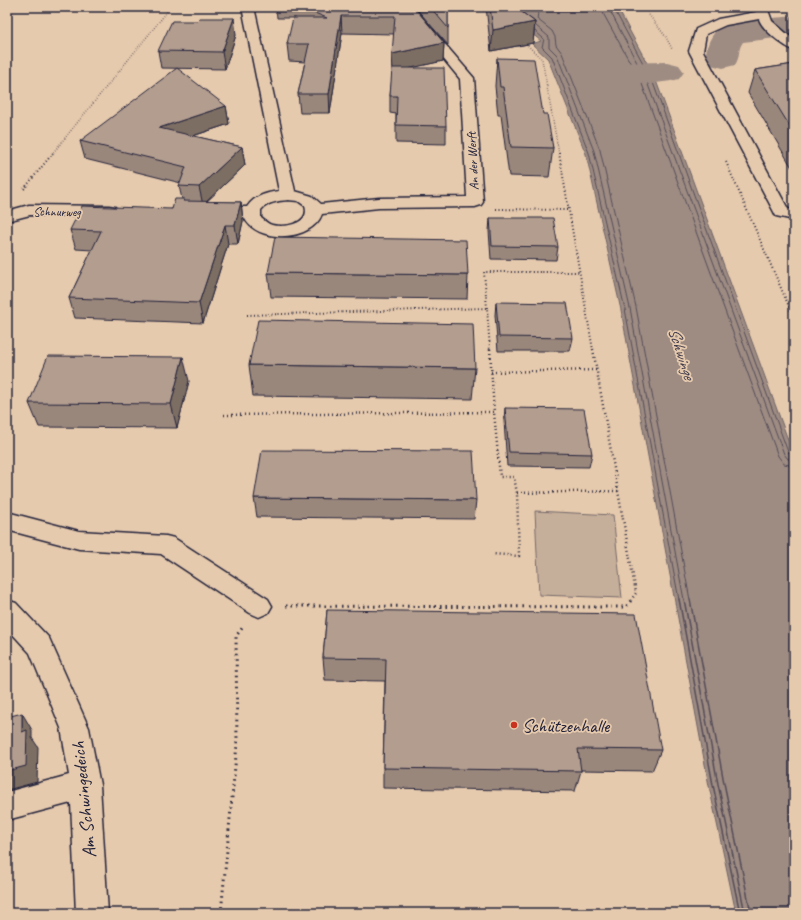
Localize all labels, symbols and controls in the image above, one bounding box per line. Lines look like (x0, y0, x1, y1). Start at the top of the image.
street label: An der Werft (463, 130, 483, 191)
street label: Schnurweg (33, 204, 82, 220)
water label: Schwinge (663, 325, 700, 384)
place label: Schützenhalle (522, 714, 611, 738)
marker: Schützenhalle (509, 720, 519, 730)
street label: Am Schwingedeich (66, 740, 102, 859)

